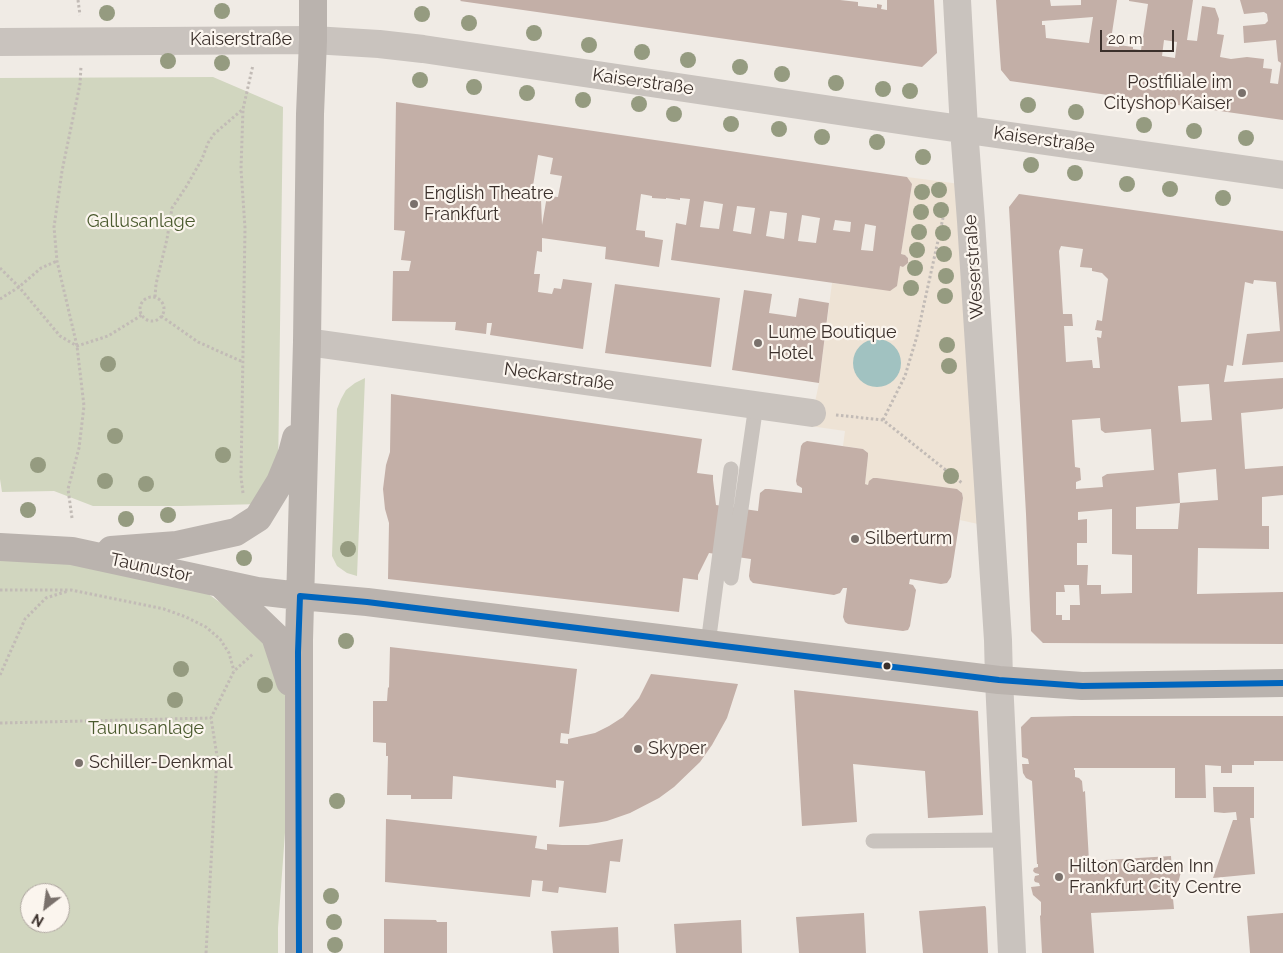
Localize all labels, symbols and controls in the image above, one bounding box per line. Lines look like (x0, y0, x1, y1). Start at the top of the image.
scale bar (1103, 20, 1177, 52)
street label: Kaiserstraße (190, 29, 292, 51)
text: 20 m (1108, 30, 1143, 48)
street label: Kaiserstraße (591, 64, 695, 100)
place label: Postfiliale im Cityshop Kaiser (1104, 72, 1232, 115)
marker: Postfiliale im Cityshop Kaiser (1236, 87, 1248, 99)
street label: Kaiserstraße (992, 122, 1096, 158)
place label: English Theatre Frankfurt (424, 183, 553, 225)
marker: English Theatre Frankfurt (408, 198, 420, 210)
park label: Gallusanlage (87, 211, 195, 233)
street label: Weserstraße (960, 214, 988, 320)
place label: Lume Boutique Hotel (768, 322, 897, 364)
marker: Lume Boutique Hotel (752, 337, 764, 349)
street label: Neckarstraße (502, 359, 616, 395)
place label: Silberturm (865, 528, 952, 550)
marker: Silberturm (849, 533, 861, 545)
street label: Taunustor (108, 549, 194, 587)
unlabelled marker (882, 661, 892, 671)
park label: Taunusanlage (88, 718, 204, 740)
place label: Skyper (648, 738, 706, 760)
marker: Skyper (632, 743, 644, 755)
place label: Schiller-Denkmal (89, 752, 233, 774)
marker: Schiller-Denkmal (73, 757, 85, 769)
place label: Hilton Garden Inn Frankfurt City Centre (1069, 856, 1241, 899)
marker: Hilton Garden Inn Frankfurt City Centre (1053, 871, 1065, 883)
north arrow (20, 883, 70, 933)
text: N (29, 911, 47, 930)

